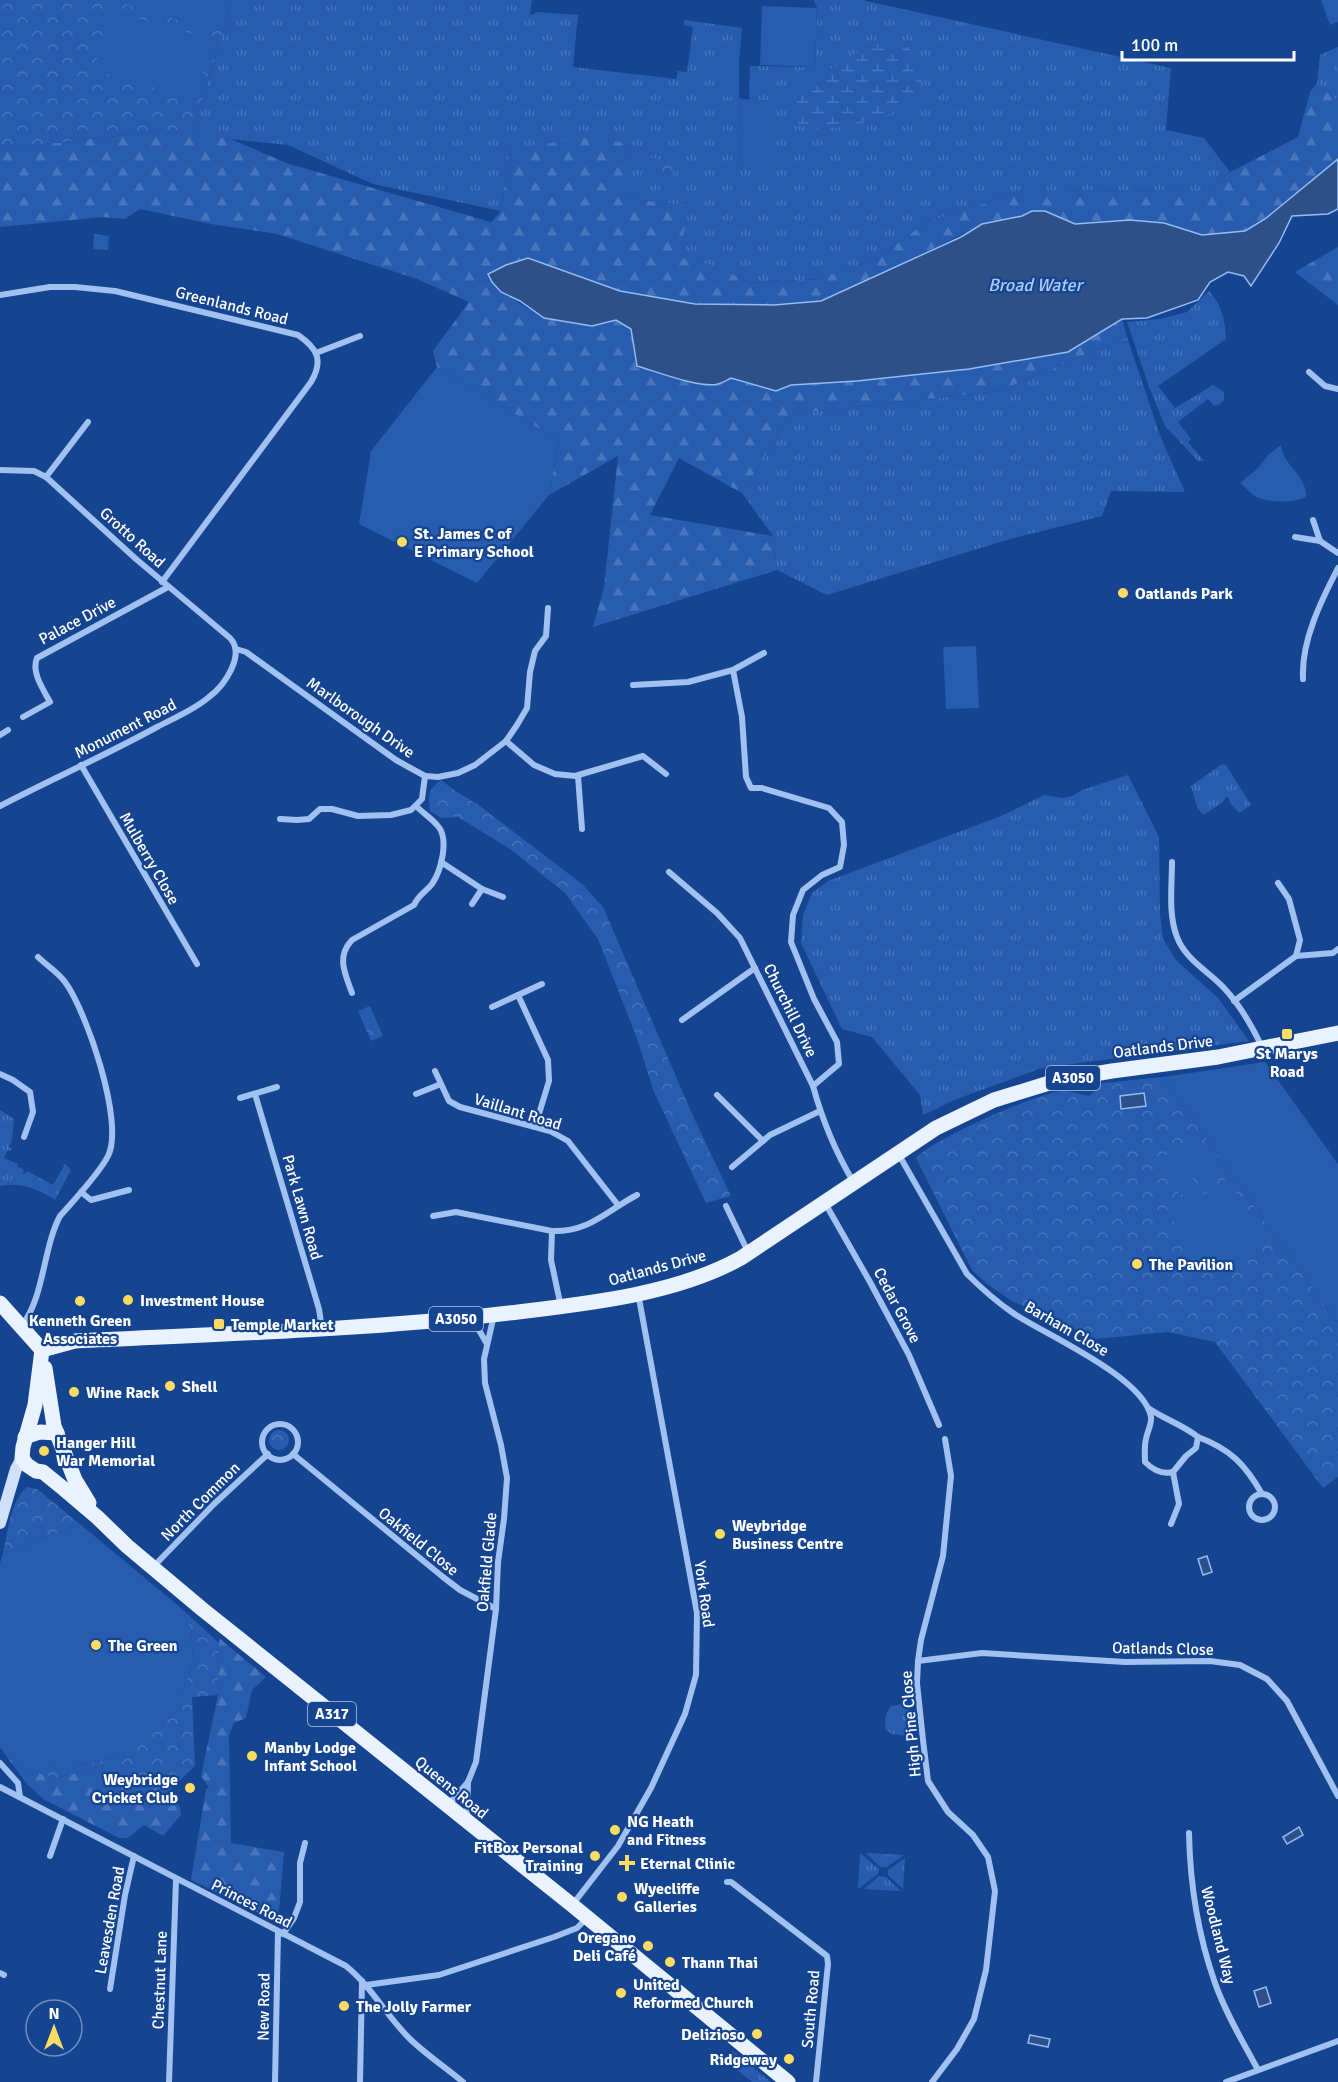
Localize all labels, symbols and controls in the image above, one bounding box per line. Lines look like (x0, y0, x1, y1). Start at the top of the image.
scale bar (1122, 24, 1294, 62)
text: 100 m (1131, 34, 1178, 56)
water label: Broad Water (988, 274, 1084, 296)
street label: Greenlands Road (173, 282, 290, 330)
street label: Grotto Road (95, 503, 169, 572)
place label: St. James C of E Primary School (414, 524, 534, 562)
marker: St. James C of E Primary School (395, 535, 409, 549)
place label: Oatlands Park (1135, 584, 1233, 604)
marker: Oatlands Park (1116, 586, 1130, 600)
street label: Palace Drive (36, 592, 119, 650)
street label: Marlborough Drive (302, 673, 418, 763)
street label: Monument Road (71, 695, 180, 763)
street label: Mulberry Close (115, 809, 184, 908)
street label: Churchill Drive (759, 960, 821, 1061)
marker: St Marys Road (1280, 1027, 1294, 1041)
street label: Oatlands Drive (1112, 1031, 1214, 1063)
place label: St Marys Road (1256, 1044, 1318, 1082)
road number: A3050 (1046, 1066, 1100, 1090)
street label: Vaillant Road (472, 1089, 564, 1135)
street label: Park Lawn Road (277, 1152, 327, 1262)
street label: Oatlands Drive (606, 1245, 708, 1291)
place label: The Pavilion (1149, 1255, 1233, 1275)
marker: The Pavilion (1130, 1257, 1144, 1271)
street label: Cedar Grove (869, 1264, 925, 1347)
place label: Investment House (140, 1291, 265, 1311)
marker: Investment House (121, 1293, 135, 1307)
marker: Kenneth Green Associates (73, 1294, 87, 1308)
street label: Barham Close (1021, 1297, 1112, 1361)
road number: A3050 (429, 1307, 483, 1331)
place label: Kenneth Green Associates (29, 1311, 132, 1349)
place label: Temple Market (231, 1315, 334, 1335)
marker: Temple Market (212, 1317, 226, 1331)
place label: Shell (182, 1377, 217, 1397)
marker: Shell (163, 1379, 177, 1393)
place label: Wine Rack (86, 1383, 160, 1403)
marker: Wine Rack (67, 1385, 81, 1399)
place label: Hanger Hill War Memorial (56, 1433, 155, 1471)
marker: Hanger Hill War Memorial (37, 1444, 51, 1458)
street label: North Common (157, 1458, 244, 1545)
street label: Oakfield Close (374, 1503, 463, 1580)
street label: Oakfield Glade (473, 1511, 501, 1613)
place label: Weybridge Business Centre (732, 1516, 843, 1554)
marker: Weybridge Business Centre (713, 1527, 727, 1541)
street label: York Road (689, 1560, 719, 1629)
place label: The Green (108, 1636, 178, 1656)
marker: The Green (89, 1638, 103, 1652)
street label: Oatlands Close (1112, 1638, 1214, 1660)
street label: High Pine Close (896, 1670, 926, 1778)
road number: A317 (308, 1702, 356, 1726)
place label: Manby Lodge Infant School (264, 1738, 357, 1776)
marker: Manby Lodge Infant School (245, 1749, 259, 1763)
street label: Queens Road (411, 1752, 492, 1823)
place label: Weybridge Cricket Club (92, 1770, 178, 1808)
marker: Weybridge Cricket Club (183, 1781, 197, 1795)
place label: NG Heath and Fitness (627, 1812, 706, 1850)
marker: NG Heath and Fitness (608, 1823, 622, 1837)
place label: FitBox Personal Training (474, 1838, 583, 1876)
marker: FitBox Personal Training (588, 1849, 602, 1863)
marker: Eternal Clinic (618, 1854, 636, 1872)
place label: Eternal Clinic (640, 1854, 736, 1874)
street label: Leavesden Road (91, 1865, 129, 1976)
street label: Princes Road (208, 1875, 295, 1933)
place label: Wyecliffe Galleries (634, 1879, 700, 1917)
street label: Woodland Way (1196, 1884, 1240, 1987)
marker: Wyecliffe Galleries (615, 1890, 629, 1904)
place label: Oregano Deli Café (573, 1928, 636, 1966)
street label: Chestnut Lane (148, 1930, 172, 2030)
marker: Oregano Deli Café (641, 1939, 655, 1953)
place label: Thann Thai (682, 1953, 758, 1973)
marker: Thann Thai (663, 1955, 677, 1969)
street label: South Road (798, 1969, 824, 2049)
street label: New Road (253, 1973, 275, 2041)
place label: United Reformed Church (633, 1975, 754, 2013)
marker: United Reformed Church (614, 1986, 628, 2000)
place label: The Jolly Farmer (356, 1997, 472, 2017)
north arrow (24, 1998, 84, 2058)
marker: The Jolly Farmer (337, 1999, 351, 2013)
text: N (48, 2004, 60, 2024)
place label: Delizioso (681, 2025, 745, 2045)
marker: Delizioso (750, 2027, 764, 2041)
place label: Ridgeway (709, 2050, 777, 2070)
marker: Ridgeway (782, 2052, 796, 2066)

